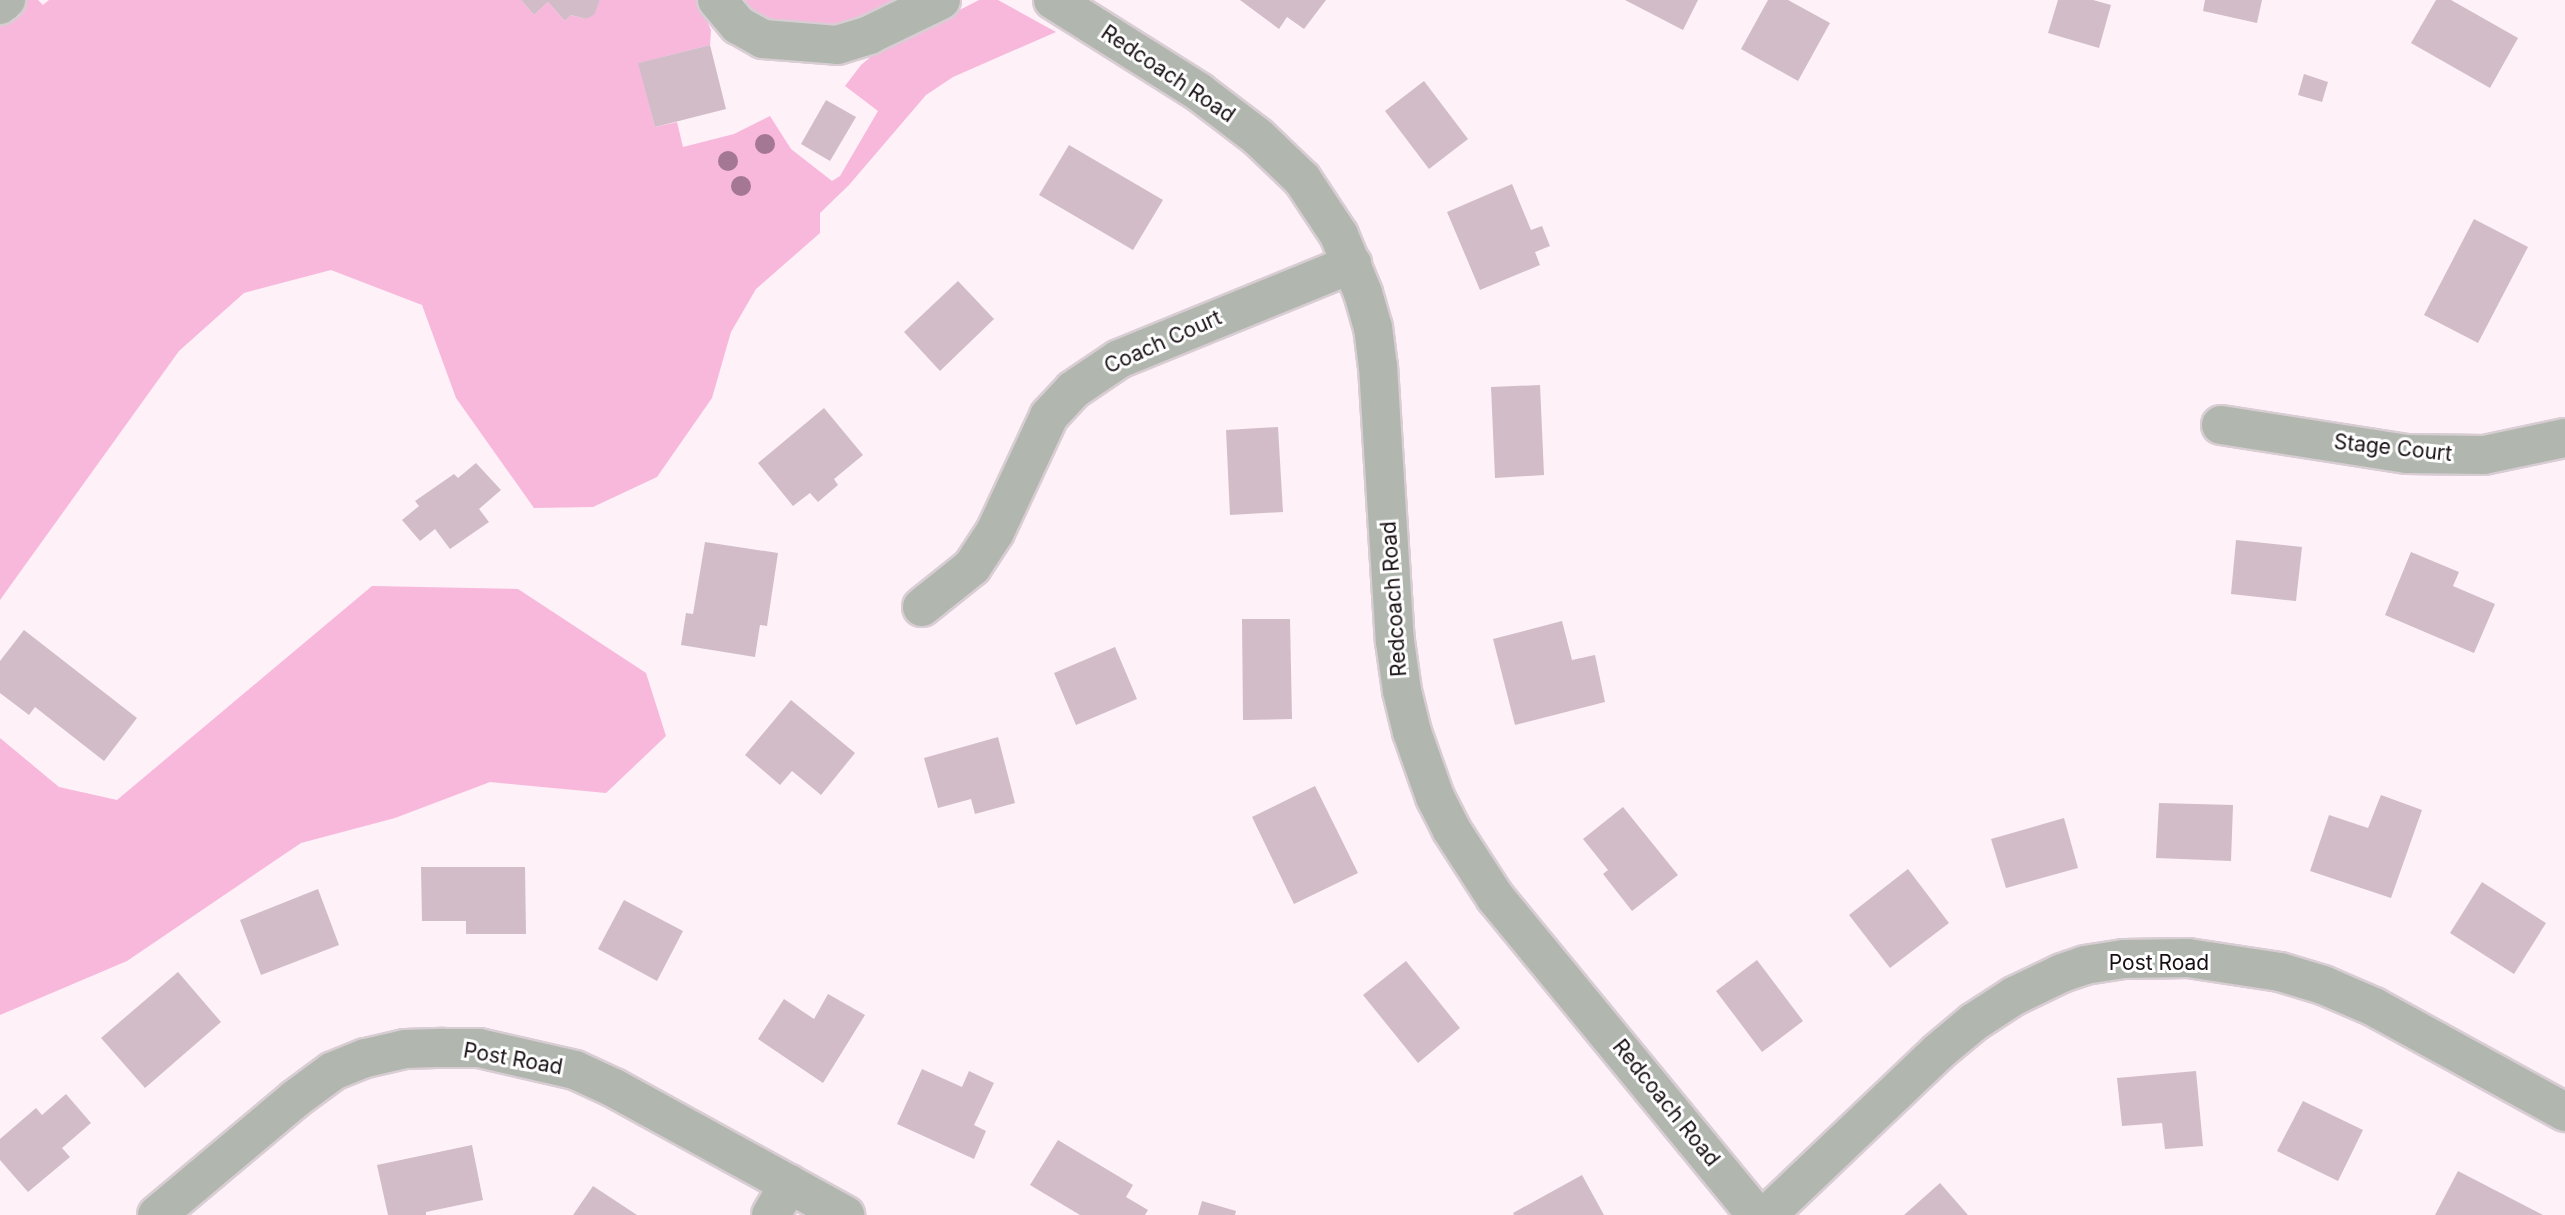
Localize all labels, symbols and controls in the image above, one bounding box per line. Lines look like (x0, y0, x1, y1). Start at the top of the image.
street label: Redcoach Road (1096, 20, 1240, 128)
street label: Coach Court (1100, 305, 1226, 379)
street label: Stage Court (2333, 429, 2453, 467)
street label: Redcoach Road (1376, 520, 1412, 678)
street label: Post Road (2109, 950, 2209, 976)
street label: Redcoach Road (1607, 1035, 1725, 1171)
street label: Post Road (461, 1038, 565, 1080)

